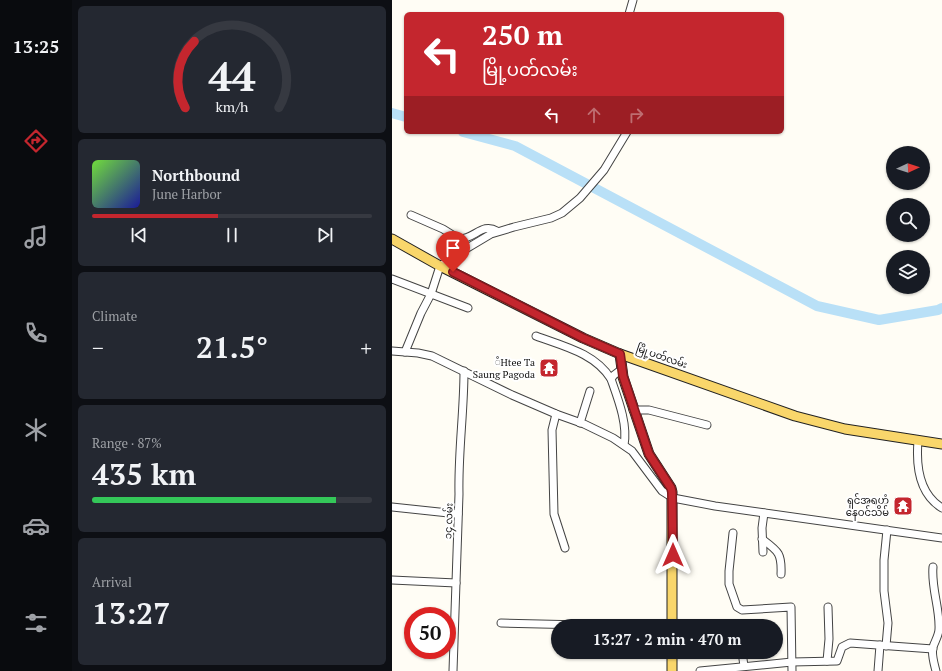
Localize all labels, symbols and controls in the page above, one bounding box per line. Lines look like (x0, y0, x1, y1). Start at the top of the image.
text: 250 m (482, 16, 563, 53)
icon: left (416, 28, 468, 80)
text: 13:25 (13, 34, 59, 58)
text: 44 (208, 47, 256, 102)
text: မြို့ပတ်လမ်း (482, 57, 578, 81)
text: km/h (216, 96, 249, 115)
icon: left (541, 104, 563, 126)
icon: ahead (583, 104, 605, 126)
icon: right (625, 104, 647, 126)
icon: directions (22, 127, 50, 155)
north arrow (886, 146, 930, 190)
map controls (886, 146, 930, 294)
text: Northbound (152, 165, 240, 185)
text: June Harbor (152, 185, 222, 203)
button: search (886, 198, 930, 242)
icon: music (22, 223, 50, 251)
icon: previous (128, 224, 150, 246)
icon: pause (221, 224, 243, 246)
icon: next (314, 224, 336, 246)
pin (436, 231, 470, 272)
icon: arrive (442, 237, 464, 259)
button: layers (886, 250, 930, 294)
text: Climate (92, 307, 137, 325)
icon: phone (22, 319, 50, 347)
text: 21.5° (196, 327, 268, 367)
text: − (92, 333, 104, 362)
text: + (360, 333, 372, 362)
street label: မြို့ပတ်လမ်း (634, 341, 689, 373)
place label: ံHtee Ta Saung Pagoda (473, 356, 535, 381)
temple icon: ံHtee Ta Saung Pagoda (538, 357, 560, 379)
icon: climate (22, 416, 50, 444)
text: Range · 87% (92, 434, 162, 452)
text: 435 km (92, 454, 196, 494)
place label: ရှင်အရဟံ နေဝင်သိမ် (846, 493, 889, 521)
temple icon: ရှင်အရဟံ နေဝင်သိမ် (892, 495, 914, 517)
street label: ၁၄ လမ်း (440, 503, 458, 539)
icon: car (22, 512, 50, 540)
position arrow (652, 534, 694, 576)
text: Arrival (92, 573, 132, 591)
text: 13:27 (92, 593, 170, 633)
speed limit sign: 50 (404, 607, 456, 659)
icon: filters (22, 609, 50, 637)
text: 13:27 · 2 min · 470 m (593, 629, 741, 649)

